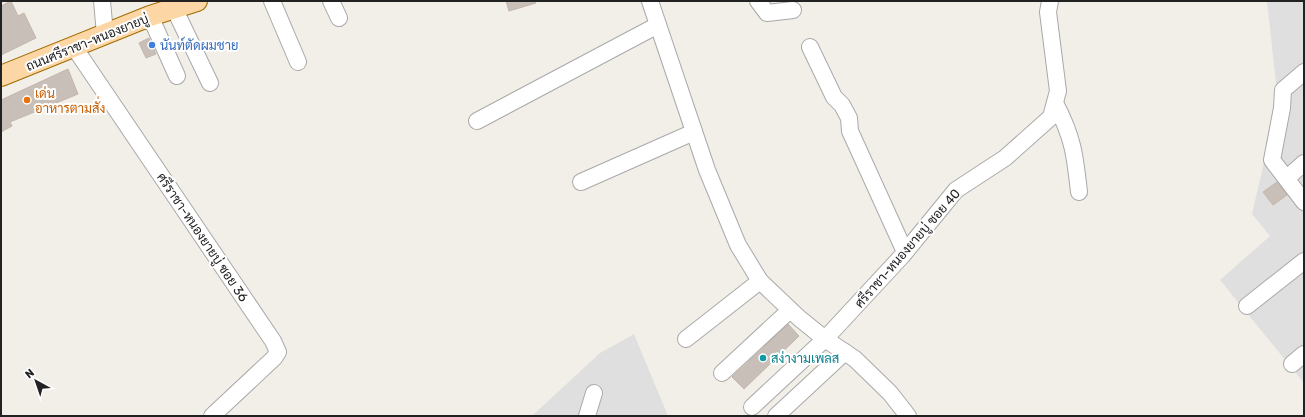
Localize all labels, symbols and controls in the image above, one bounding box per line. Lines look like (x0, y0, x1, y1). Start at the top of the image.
street label: ถนนศรีราชา-หนองยายบู่ (23, 9, 151, 76)
place label: นันท์ตัดผมชาย (160, 36, 238, 53)
marker: นันท์ตัดผมชาย (147, 40, 157, 50)
place label: เด่น อาหารตามสั่ง (35, 86, 105, 116)
marker: เด่น อาหารตามสั่ง (22, 95, 32, 105)
street label: ศรีราชา-หนองยายบู่ ซอย 36 (152, 169, 253, 306)
street label: ศรีราชา-หนองยายบู่ ซอย 40 (850, 185, 965, 312)
place label: สง่างามเพลส (771, 351, 839, 366)
marker: สง่างามเพลส (758, 353, 768, 363)
north arrow (16, 361, 56, 401)
text: N (23, 366, 37, 381)

